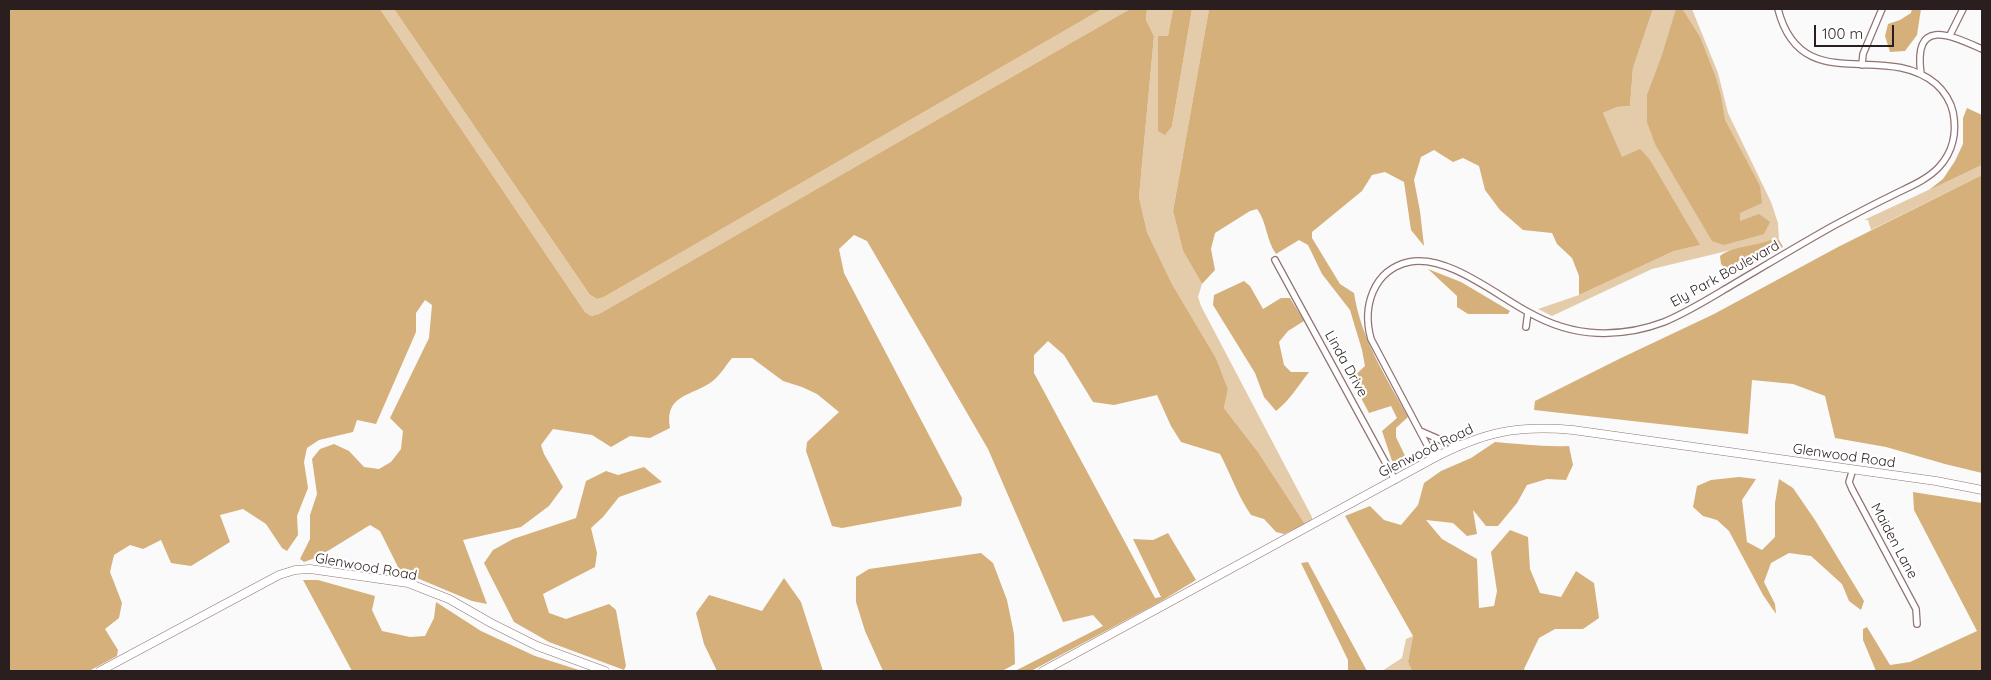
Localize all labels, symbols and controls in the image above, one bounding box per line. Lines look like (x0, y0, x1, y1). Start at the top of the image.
scale bar (1816, 15, 1896, 47)
text: 100 m (1822, 24, 1863, 43)
street label: Ely Park Boulevard (1668, 237, 1782, 311)
street label: Linda Drive (1321, 328, 1371, 400)
street label: Glenwood Road (1376, 421, 1476, 481)
street label: Glenwood Road (1792, 440, 1896, 472)
street label: Maiden Lane (1867, 500, 1921, 582)
street label: Glenwood Road (314, 550, 418, 584)

